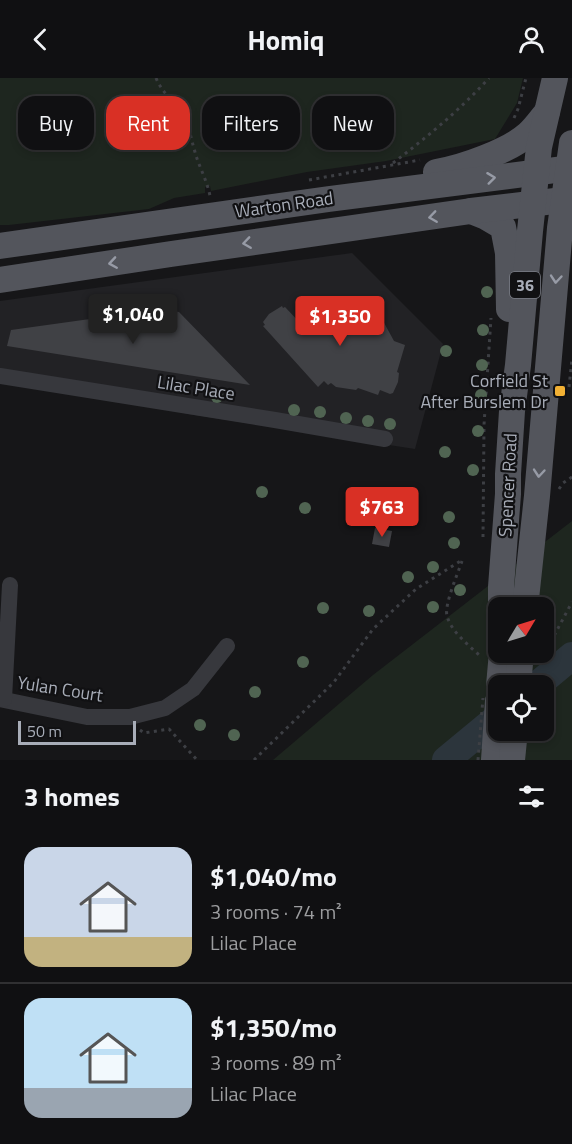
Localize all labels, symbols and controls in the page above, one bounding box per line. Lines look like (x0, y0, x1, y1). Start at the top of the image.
text: Homiq (248, 19, 324, 60)
icon: back (24, 23, 57, 56)
icon: person (515, 23, 548, 56)
chip: Buy (18, 96, 94, 150)
chip: Rent (106, 96, 190, 150)
chip: Filters (202, 96, 300, 150)
chip: New (312, 96, 394, 150)
one-way arrow (486, 172, 495, 185)
street label: Warton Road (233, 184, 335, 225)
one-way arrow (428, 210, 438, 222)
one-way arrow (243, 237, 252, 249)
one-way arrow (108, 256, 117, 268)
road number: 36 (510, 272, 540, 298)
one-way arrow (549, 275, 562, 284)
pin: $1,040 (84, 294, 182, 345)
pin: $1,350 (291, 296, 389, 347)
text: $1,040 (102, 298, 164, 329)
text: $1,350 (309, 300, 371, 331)
place label: Corfield St After Burslem Dr (421, 367, 549, 415)
street label: Lilac Place (155, 368, 237, 407)
marker: Corfield St After Burslem Dr (553, 384, 567, 398)
street label: Spencer Road (491, 432, 524, 538)
one-way arrow (532, 469, 545, 478)
pin: $763 (346, 487, 418, 538)
text: $763 (360, 491, 404, 522)
north arrow (488, 597, 554, 663)
map controls (488, 597, 554, 741)
street label: Yulan Court (15, 668, 105, 709)
button: locate (488, 675, 554, 741)
scale bar (18, 718, 136, 746)
text: 50 m (27, 719, 62, 743)
text: 3 homes (24, 777, 120, 816)
icon: filters (515, 780, 548, 813)
text: $1,040/mo (210, 857, 337, 896)
icon: home (72, 871, 144, 943)
text: 3 rooms · 74 m² (210, 896, 342, 927)
text: Lilac Place (210, 927, 297, 958)
text: $1,350/mo (210, 1008, 337, 1047)
icon: home (72, 1022, 144, 1094)
text: 3 rooms · 89 m² (210, 1047, 342, 1078)
text: Lilac Place (210, 1078, 297, 1109)

